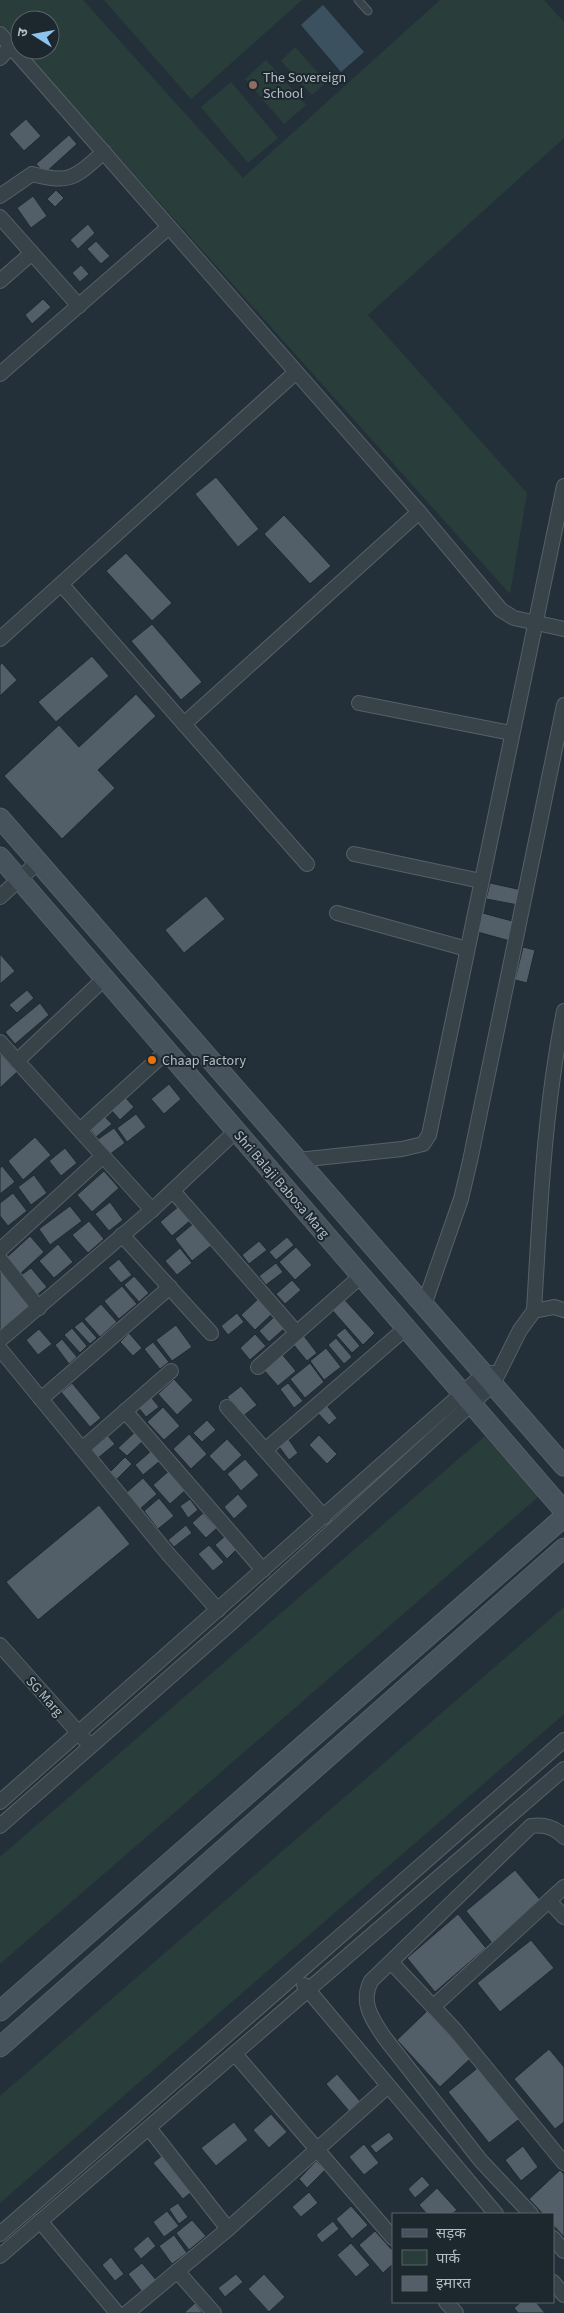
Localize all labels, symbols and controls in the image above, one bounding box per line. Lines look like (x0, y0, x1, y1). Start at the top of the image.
north arrow (10, 10, 60, 60)
text: उ (13, 26, 34, 39)
place label: The Sovereign School (263, 68, 346, 104)
marker: The Sovereign School (247, 79, 259, 91)
place label: Chaap Factory (162, 1051, 246, 1071)
marker: Chaap Factory (146, 1054, 158, 1066)
street label: Shri Balaji Babosa Marg (229, 1126, 334, 1243)
street label: SG Marg (21, 1672, 68, 1721)
legend (392, 2213, 554, 2303)
text: सड़क (436, 2223, 466, 2244)
text: पार्क (436, 2248, 460, 2269)
text: इमारत (436, 2273, 471, 2294)

